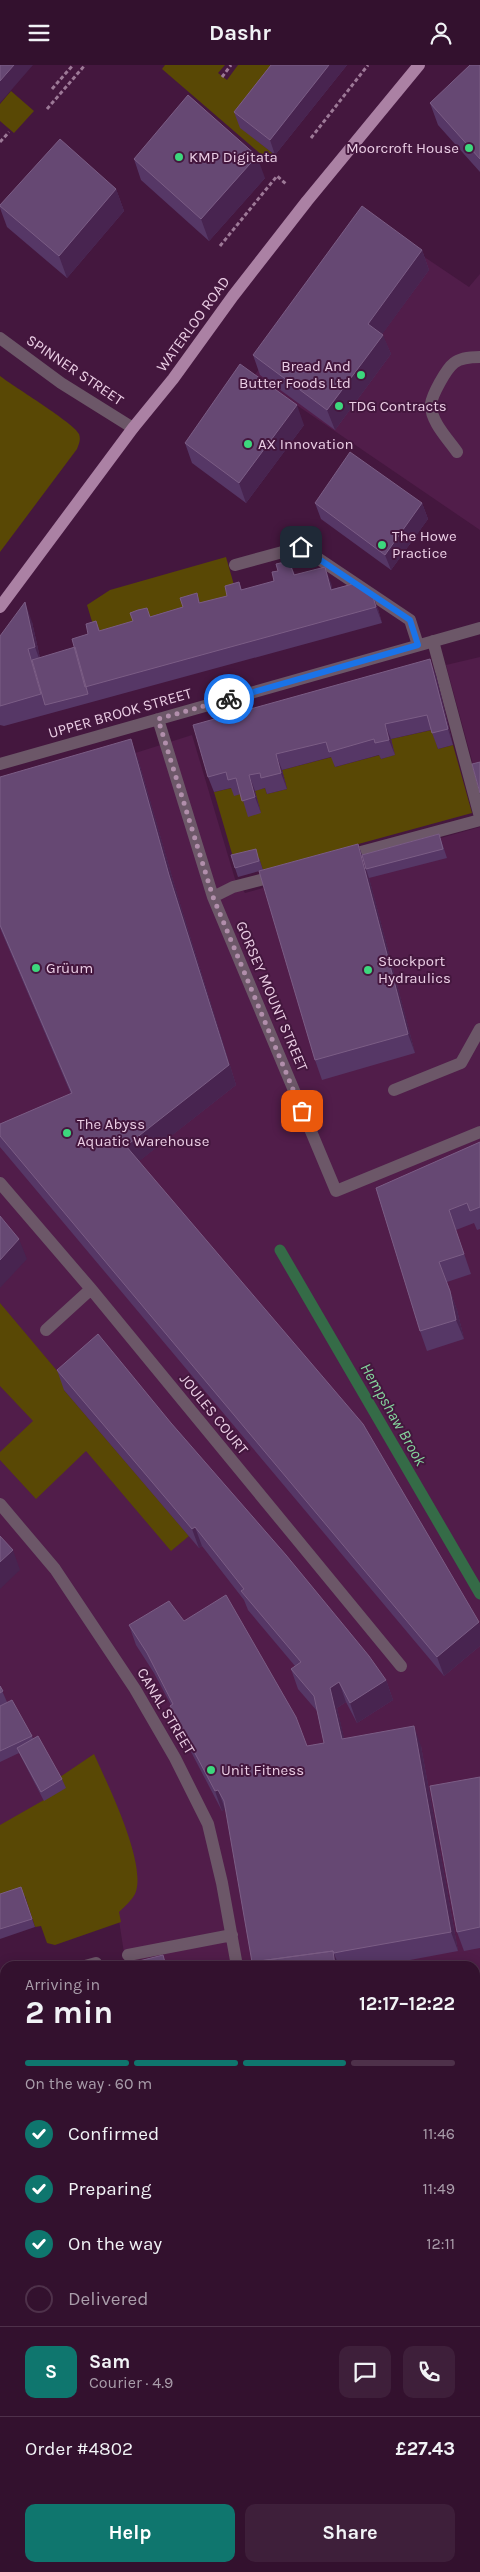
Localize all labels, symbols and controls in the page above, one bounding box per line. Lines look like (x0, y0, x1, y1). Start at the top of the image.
icon: menu (25, 19, 53, 47)
icon: person (427, 19, 455, 47)
text: Dashr (209, 20, 271, 46)
place label: Moorcroft House (346, 139, 459, 157)
marker: Moorcroft House (463, 142, 475, 154)
place label: KMP Digitata (189, 148, 278, 166)
marker: KMP Digitata (173, 151, 185, 163)
street label: WATERLOO ROAD (152, 273, 234, 375)
street label: SPINNER STREET (23, 331, 127, 409)
place label: Bread And Butter Foods Ltd (239, 357, 351, 392)
marker: Bread And Butter Foods Ltd (355, 369, 367, 381)
place label: TDG Contracts (349, 397, 447, 415)
marker: TDG Contracts (333, 400, 345, 412)
place label: AX Innovation (258, 435, 353, 453)
marker: AX Innovation (242, 438, 254, 450)
pin (280, 526, 322, 568)
place label: The Howe Practice (392, 527, 457, 562)
icon: home (287, 533, 315, 561)
marker: The Howe Practice (376, 539, 388, 551)
courier (204, 674, 254, 724)
street label: UPPER BROOK STREET (46, 684, 194, 742)
icon: bike (215, 685, 243, 713)
street label: GORSEY MOUNT STREET (232, 918, 312, 1074)
place label: Stockport Hydraulics (378, 952, 451, 987)
place label: Grüum (46, 959, 93, 977)
marker: Grüum (30, 962, 42, 974)
marker: Stockport Hydraulics (362, 964, 374, 976)
pin (281, 1090, 323, 1132)
icon: bag (288, 1097, 316, 1125)
place label: The Abyss Aquatic Warehouse (77, 1115, 209, 1150)
marker: The Abyss Aquatic Warehouse (61, 1127, 73, 1139)
water label: Hempshaw Brook (356, 1359, 431, 1470)
street label: JOULES COURT (176, 1370, 252, 1458)
street label: CANAL STREET (133, 1665, 199, 1758)
place label: Unit Fitness (221, 1761, 304, 1779)
marker: Unit Fitness (205, 1764, 217, 1776)
text: Arriving in (25, 1975, 100, 1994)
text: 12:17–12:22 (359, 1993, 455, 2015)
text: 2 min (25, 1994, 113, 2031)
text: On the way · 60 m (25, 2074, 152, 2093)
icon: check (25, 2120, 53, 2148)
text: Confirmed (68, 2123, 159, 2145)
text: 11:46 (423, 2124, 455, 2143)
icon: check (25, 2175, 53, 2203)
text: Preparing (68, 2178, 151, 2200)
text: 11:49 (423, 2179, 455, 2198)
icon: check (25, 2230, 53, 2258)
text: On the way (68, 2233, 162, 2255)
text: 12:11 (426, 2234, 455, 2253)
text: Delivered (68, 2288, 148, 2310)
button: chat (339, 2346, 391, 2398)
button: phone (403, 2346, 455, 2398)
text: Sam (89, 2351, 130, 2373)
text: S (45, 2361, 57, 2383)
text: Courier · 4.9 (89, 2373, 173, 2392)
text: Order #4802 (25, 2438, 133, 2460)
text: £27.43 (395, 2438, 455, 2460)
button: Help (25, 2504, 235, 2562)
button: Share (245, 2504, 455, 2562)

